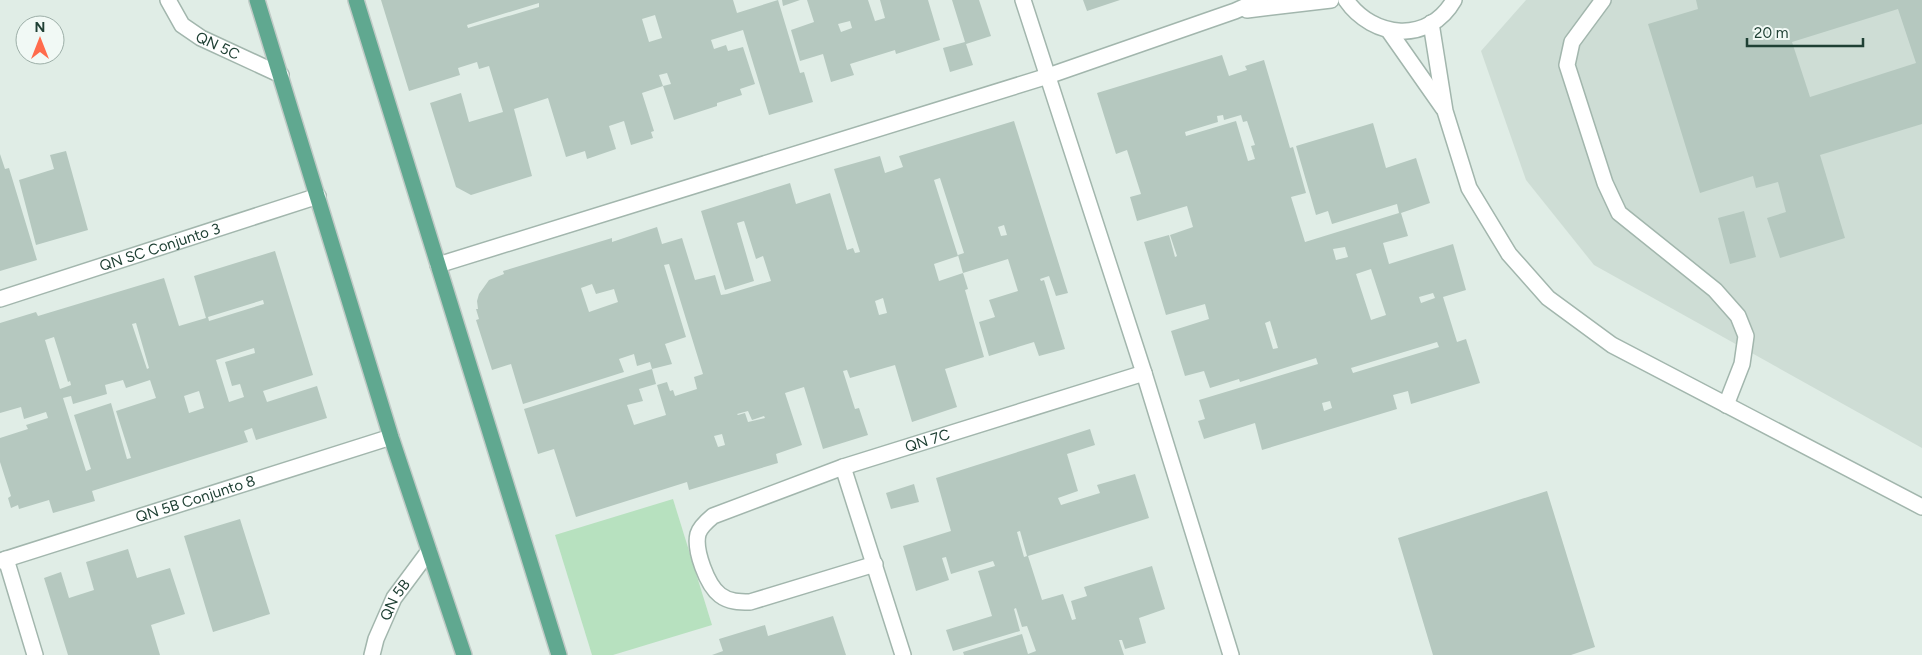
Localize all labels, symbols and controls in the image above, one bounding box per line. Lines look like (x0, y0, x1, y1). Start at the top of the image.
north arrow (15, 15, 65, 65)
scale bar (1747, 15, 1863, 47)
text: N (35, 19, 45, 36)
text: 20 m (1754, 24, 1788, 42)
street label: QN 5C (193, 28, 243, 64)
street label: QN SC Conjunto 3 (97, 219, 222, 275)
street label: QN 7C (903, 425, 952, 456)
street label: QN 5B Conjunto 8 (133, 472, 257, 526)
street label: QN 5B (376, 576, 414, 623)

